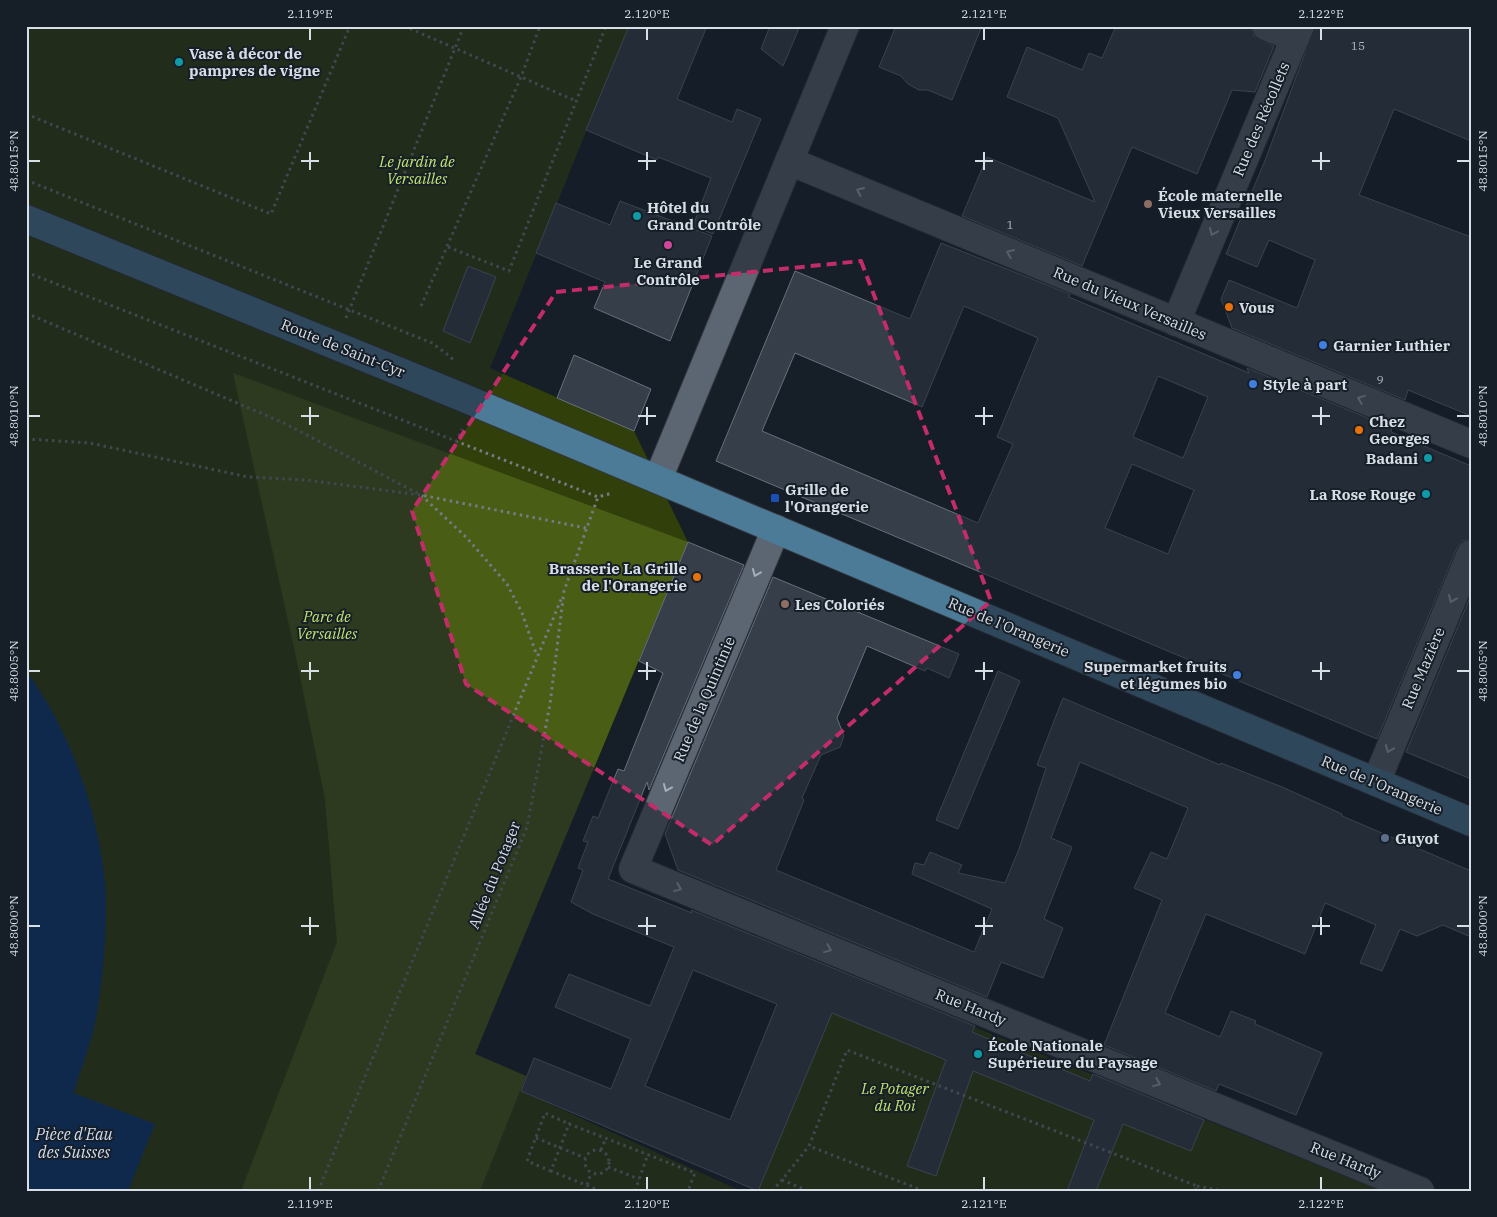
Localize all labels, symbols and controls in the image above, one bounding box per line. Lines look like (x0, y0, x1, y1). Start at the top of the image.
text: 2.119°E (287, 6, 333, 21)
text: 2.120°E (624, 6, 670, 21)
text: 2.121°E (961, 6, 1007, 21)
text: 2.122°E (1298, 6, 1344, 21)
house number: 15 (1351, 38, 1365, 53)
place label: Vase à décor de pampres de vigne (189, 44, 320, 80)
marker: Vase à décor de pampres de vigne (173, 56, 185, 68)
street label: Rue des Récollets (1228, 59, 1294, 179)
text: 48.8015°N (6, 130, 21, 192)
text: 48.8015°N (1475, 130, 1490, 192)
park label: Le jardin de Versailles (378, 152, 455, 188)
one-way arrow (856, 186, 865, 197)
place label: École maternelle Vieux Versailles (1158, 186, 1283, 222)
place label: Hôtel du Grand Contrôle (647, 198, 761, 234)
marker: École maternelle Vieux Versailles (1142, 198, 1154, 210)
marker: Hôtel du Grand Contrôle (631, 210, 643, 222)
house number: 1 (1006, 217, 1014, 232)
one-way arrow (1209, 227, 1220, 236)
marker: Le Grand Contrôle (662, 239, 674, 251)
one-way arrow (1006, 249, 1015, 259)
place label: Le Grand Contrôle (634, 253, 703, 289)
street label: Rue du Vieux Versailles (1050, 262, 1210, 344)
place label: Vous (1239, 298, 1274, 317)
marker: Vous (1223, 301, 1235, 313)
street label: Route de Saint-Cyr (278, 314, 408, 382)
place label: Garnier Luthier (1333, 336, 1451, 355)
marker: Garnier Luthier (1317, 339, 1329, 351)
house number: 9 (1376, 372, 1384, 387)
place label: Style à part (1263, 375, 1347, 394)
marker: Style à part (1247, 378, 1259, 390)
text: 48.8010°N (6, 385, 21, 447)
text: 48.8010°N (1475, 385, 1490, 447)
one-way arrow (1357, 395, 1366, 405)
place label: Chez Georges (1369, 412, 1430, 448)
marker: Chez Georges (1353, 424, 1365, 436)
place label: Badani (1366, 449, 1418, 468)
marker: Badani (1422, 452, 1434, 464)
place label: Grille de l'Orangerie (785, 480, 869, 516)
place label: La Rose Rouge (1310, 485, 1416, 504)
marker: La Rose Rouge (1420, 488, 1432, 500)
marker: Grille de l'Orangerie (769, 492, 781, 504)
place label: Brasserie La Grille de l'Orangerie (549, 559, 687, 595)
one-way arrow (751, 568, 762, 577)
marker: Brasserie La Grille de l'Orangerie (691, 571, 703, 583)
street label: Rue de l'Orangerie (945, 593, 1073, 661)
one-way arrow (1448, 594, 1458, 603)
place label: Les Coloriés (795, 595, 885, 614)
marker: Les Coloriés (779, 598, 791, 610)
park label: Parc de Versailles (297, 607, 358, 643)
street label: Rue Mazière (1397, 624, 1449, 712)
street label: Rue de la Quintinie (669, 633, 739, 765)
text: 48.8005°N (6, 640, 21, 702)
text: 48.8005°N (1475, 640, 1490, 702)
place label: Supermarket fruits et légumes bio (1084, 657, 1227, 693)
marker: Supermarket fruits et légumes bio (1231, 669, 1243, 681)
one-way arrow (1385, 744, 1396, 753)
street label: Rue de l'Orangerie (1318, 751, 1446, 819)
one-way arrow (662, 783, 673, 792)
street label: Allée du Potager (464, 818, 524, 932)
place label: Guyot (1395, 829, 1439, 848)
marker: Guyot (1379, 832, 1391, 844)
one-way arrow (673, 881, 682, 892)
text: 48.8000°N (6, 895, 21, 957)
text: 48.8000°N (1475, 895, 1490, 957)
one-way arrow (824, 943, 832, 953)
street label: Rue Hardy (933, 984, 1009, 1030)
place label: École Nationale Supérieure du Paysage (988, 1036, 1158, 1072)
marker: École Nationale Supérieure du Paysage (972, 1048, 984, 1060)
one-way arrow (1152, 1077, 1161, 1088)
park label: Le Potager du Roi (860, 1079, 929, 1115)
water label: Pièce d'Eau des Suisses (34, 1124, 113, 1162)
street label: Rue Hardy (1308, 1137, 1384, 1183)
text: 2.119°E (287, 1196, 333, 1211)
text: 2.120°E (624, 1196, 670, 1211)
text: 2.121°E (961, 1196, 1007, 1211)
text: 2.122°E (1298, 1196, 1344, 1211)

